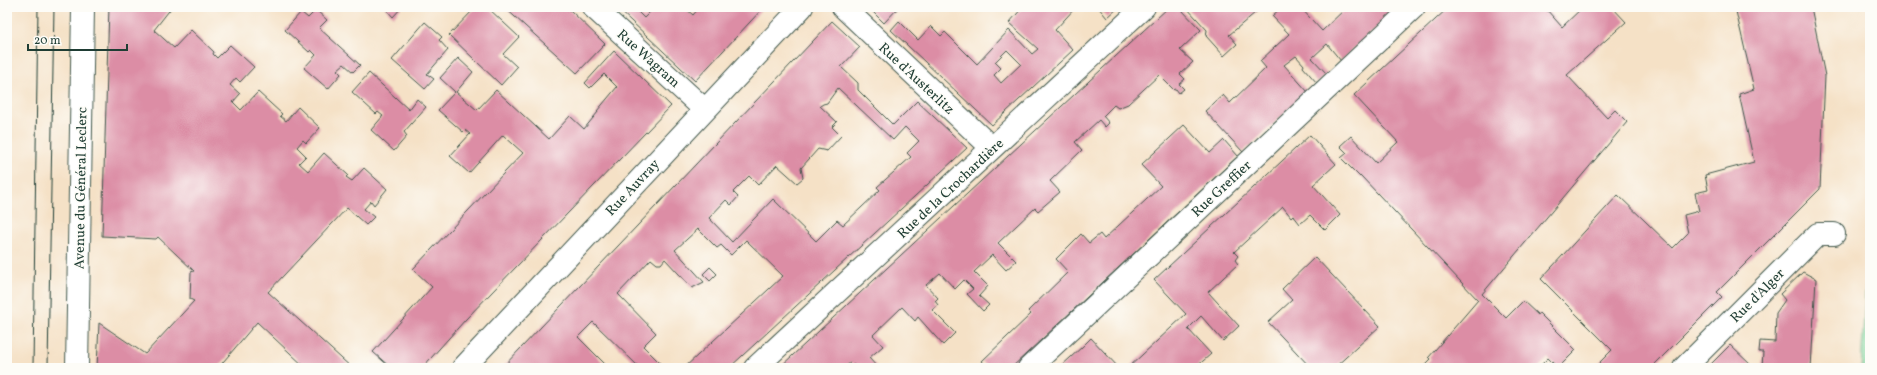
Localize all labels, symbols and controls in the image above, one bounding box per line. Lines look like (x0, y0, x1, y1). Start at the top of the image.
scale bar (28, 26, 127, 52)
street label: Rue Wagram (612, 26, 684, 93)
text: 20 m (34, 33, 61, 49)
street label: Rue d'Austerlitz (874, 39, 958, 119)
street label: Avenue du Général Leclerc (71, 107, 92, 269)
street label: Rue de la Crochardière (894, 135, 1009, 243)
street label: Rue Auvray (602, 155, 665, 221)
street label: Rue Greffier (1188, 156, 1256, 222)
street label: Rue d'Alger (1727, 265, 1790, 327)

